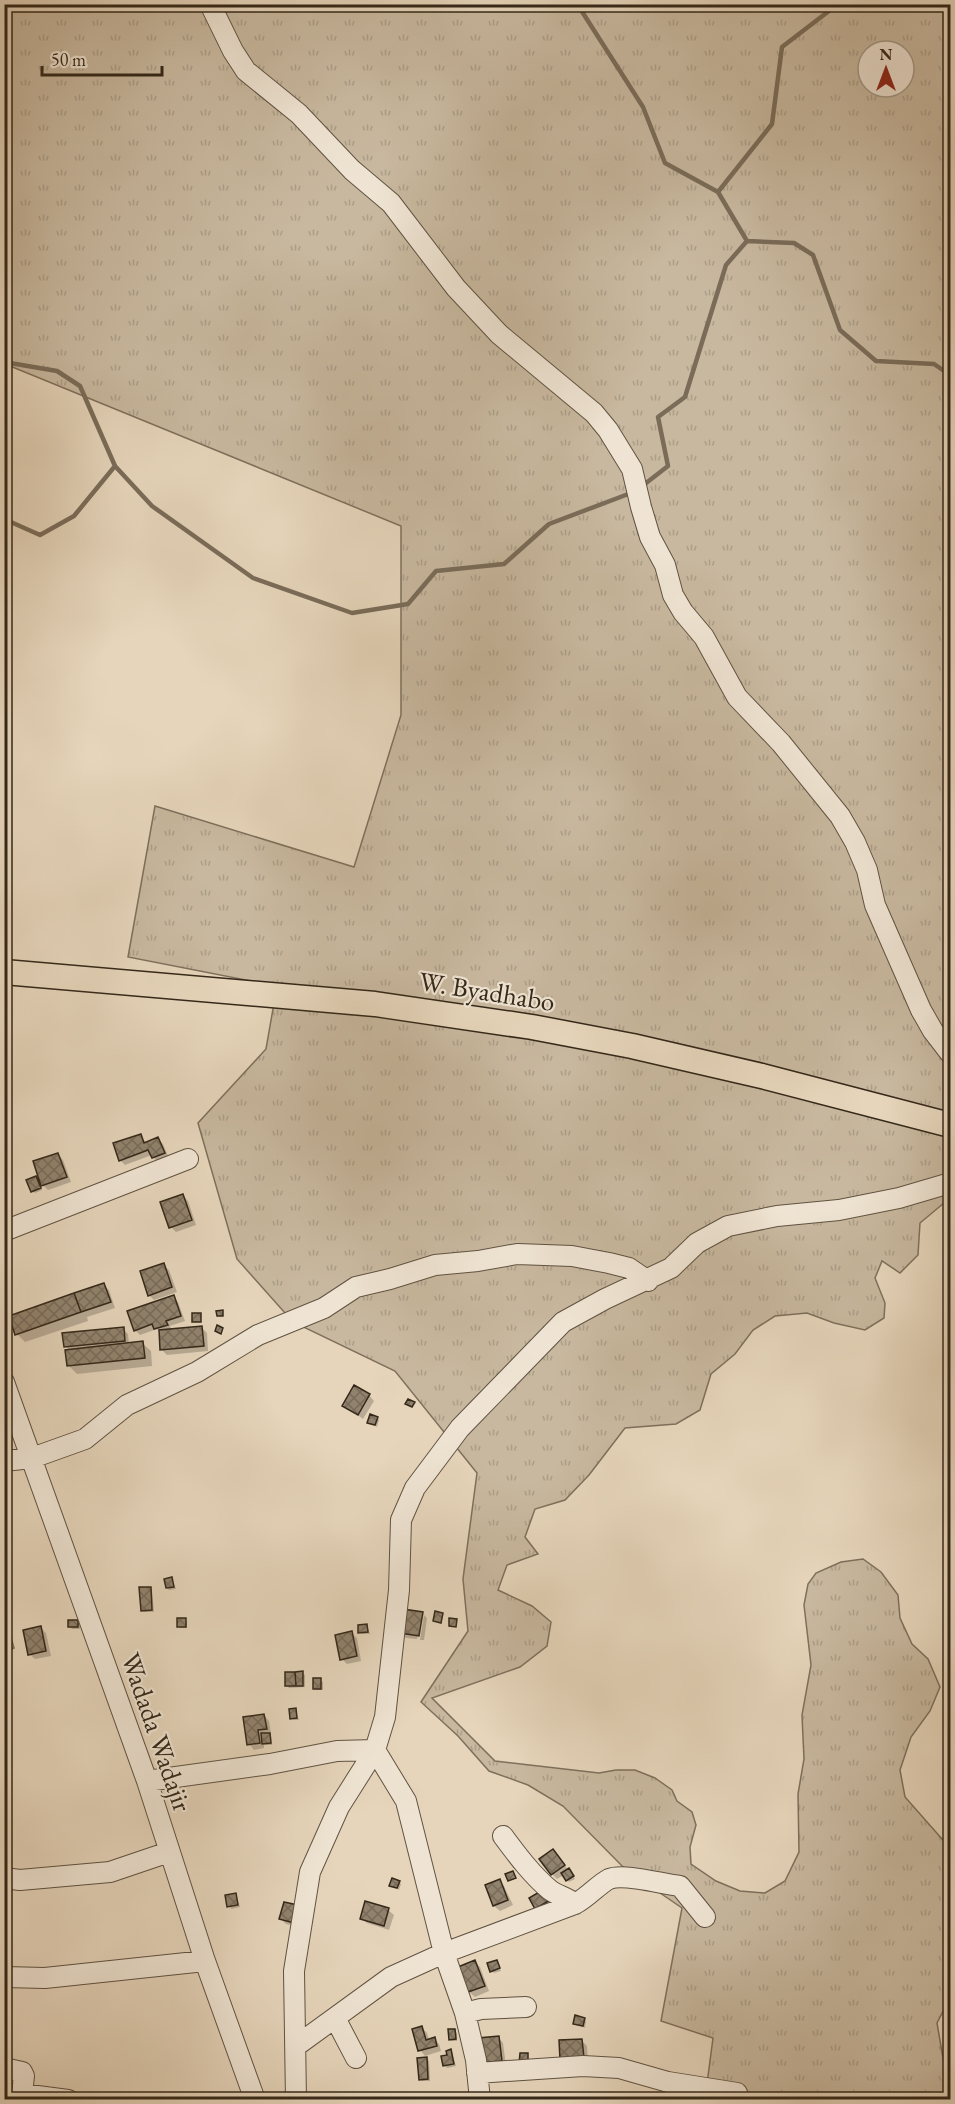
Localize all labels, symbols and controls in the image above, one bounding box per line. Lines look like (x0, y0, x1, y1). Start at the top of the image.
scale bar (42, 39, 162, 77)
north arrow (856, 39, 916, 99)
text: N (880, 44, 893, 65)
text: 50 m (51, 48, 86, 71)
street label: W. Byadhabo (416, 963, 558, 1019)
street label: Wadada Wadajir (113, 1648, 201, 1816)

